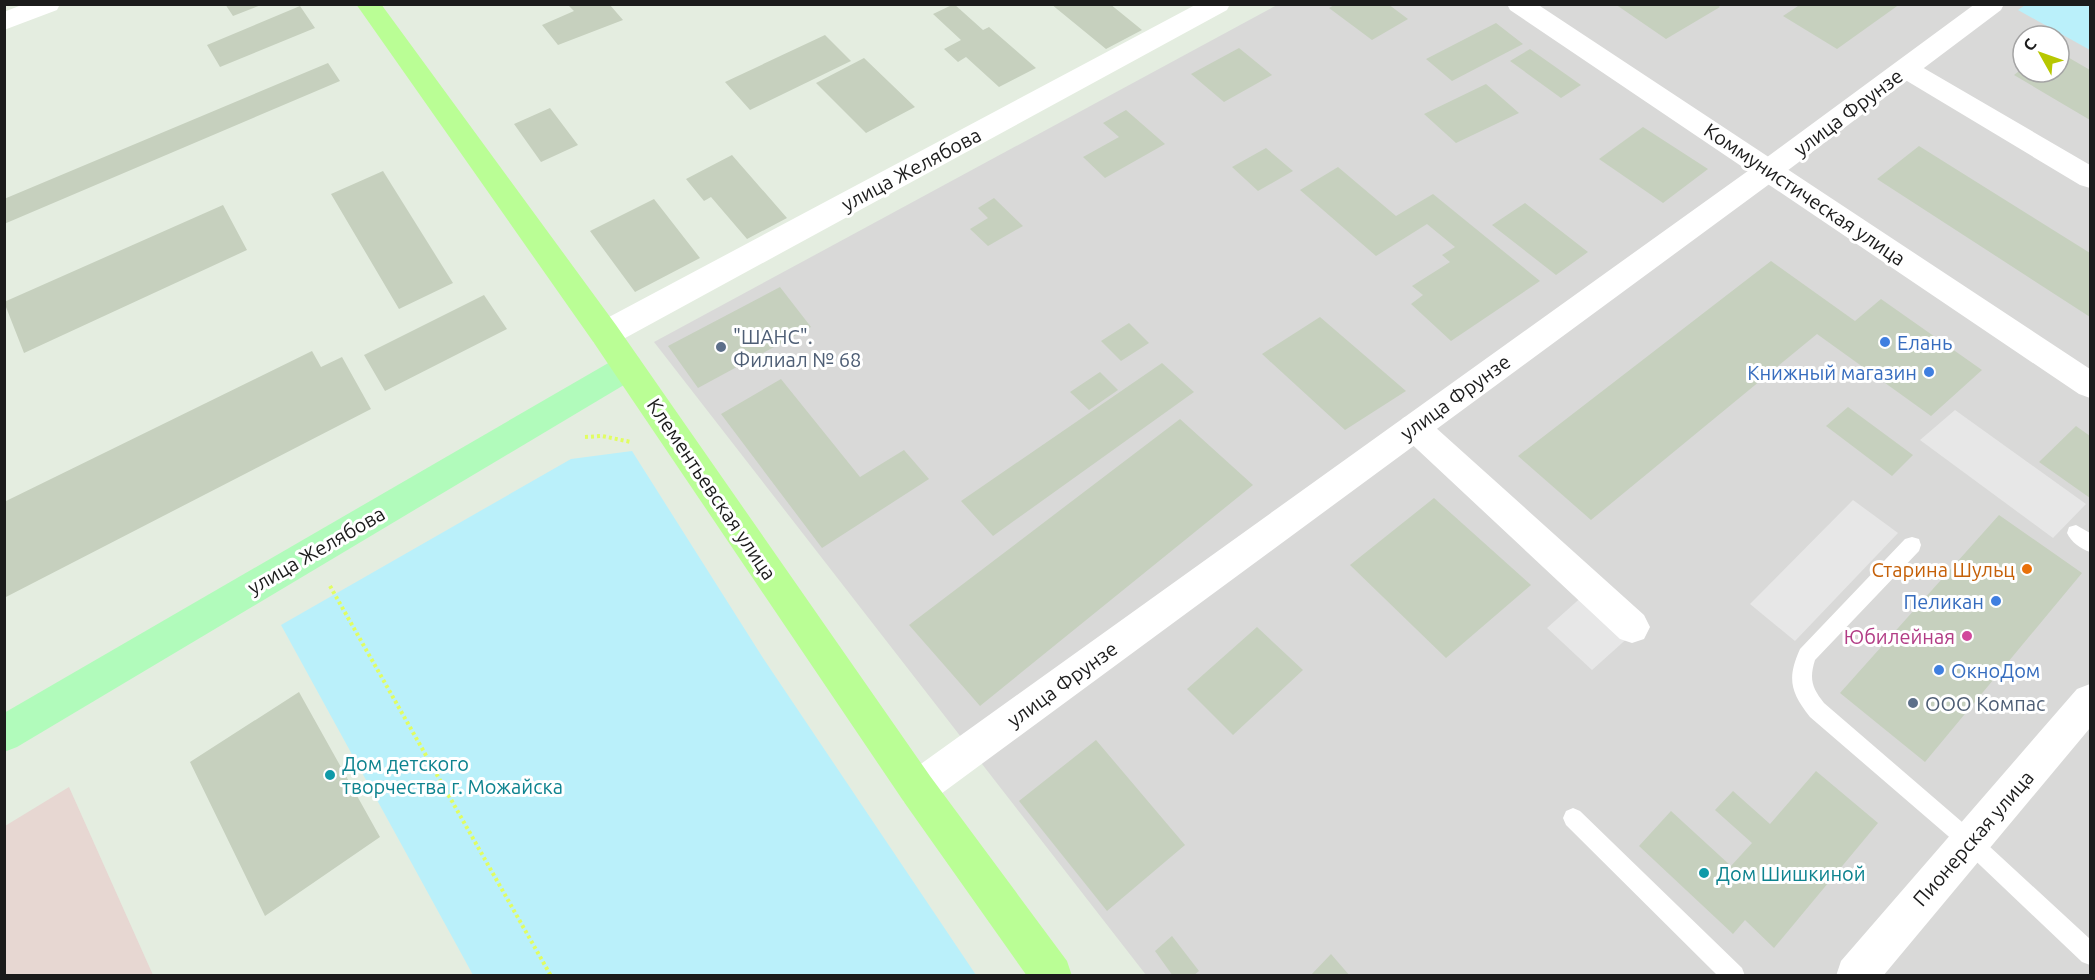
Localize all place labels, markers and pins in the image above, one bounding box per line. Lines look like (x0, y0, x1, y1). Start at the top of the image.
place label: "ШАНС". Филиал № 68 (733, 325, 861, 371)
place label: Елань (1897, 331, 1952, 354)
marker: Елань (1878, 335, 1892, 349)
marker: "ШАНС". Филиал № 68 (714, 340, 728, 354)
place label: Книжный магазин (1747, 361, 1917, 384)
marker: Книжный магазин (1922, 365, 1936, 379)
place label: Старина Шульц (1871, 558, 2015, 581)
marker: Старина Шульц (2020, 562, 2034, 576)
place label: Пеликан (1903, 590, 1984, 613)
marker: Пеликан (1989, 594, 2003, 608)
place label: Юбилейная (1844, 625, 1955, 648)
marker: Юбилейная (1960, 629, 1974, 643)
place label: ОкноДом (1951, 659, 2040, 682)
marker: ОкноДом (1932, 663, 1946, 677)
place label: ООО Компас (1925, 692, 2045, 715)
marker: ООО Компас (1906, 696, 1920, 710)
place label: Дом детского творчества г. Можайска (342, 752, 563, 798)
marker: Дом детского творчества г. Можайска (323, 768, 337, 782)
place label: Дом Шишкиной (1716, 862, 1866, 885)
marker: Дом Шишкиной (1697, 866, 1711, 880)

